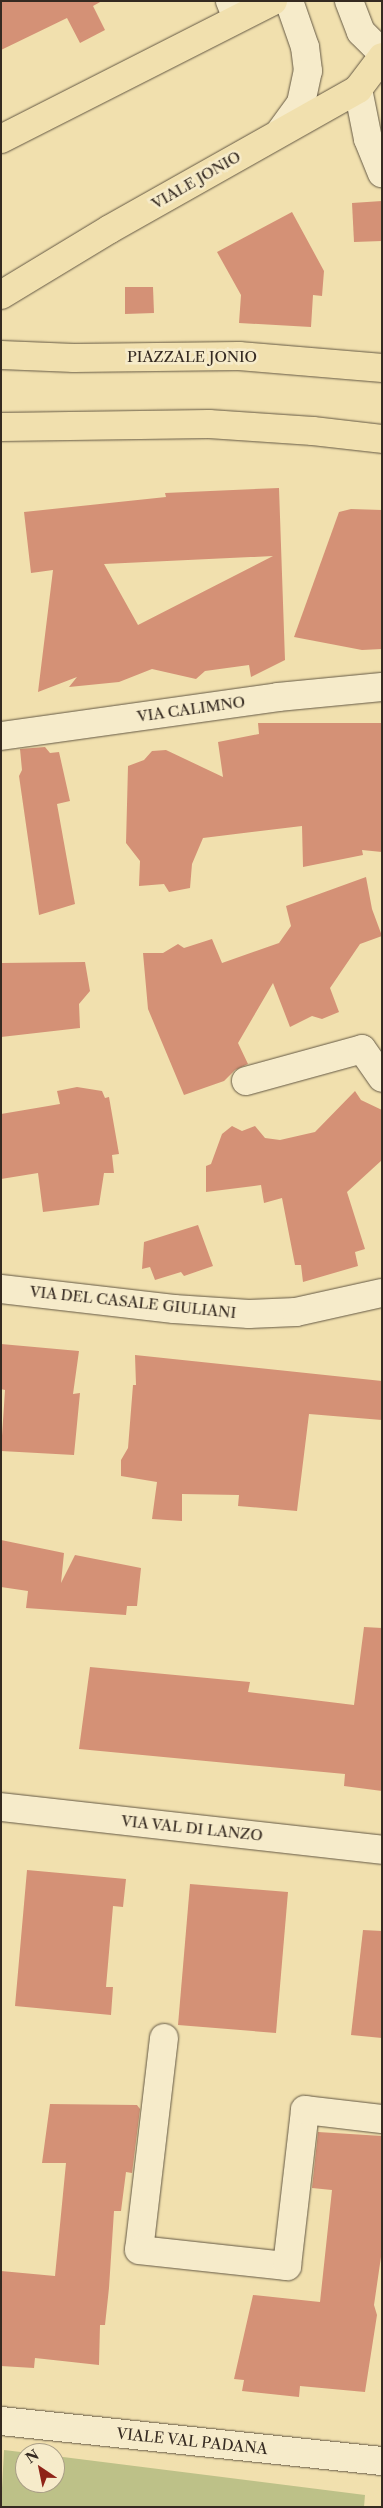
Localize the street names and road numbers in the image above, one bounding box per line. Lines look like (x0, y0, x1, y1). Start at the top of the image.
street label: VIALE JONIO (148, 147, 244, 213)
street label: PIAZZALE JONIO (127, 348, 257, 366)
street label: VIA CALIMNO (135, 692, 247, 726)
street label: VIA DEL CASALE GIULIANI (28, 1282, 238, 1322)
street label: VIA VAL DI LANZO (120, 1812, 264, 1844)
street label: VIALE VAL PADANA (115, 2424, 269, 2458)

